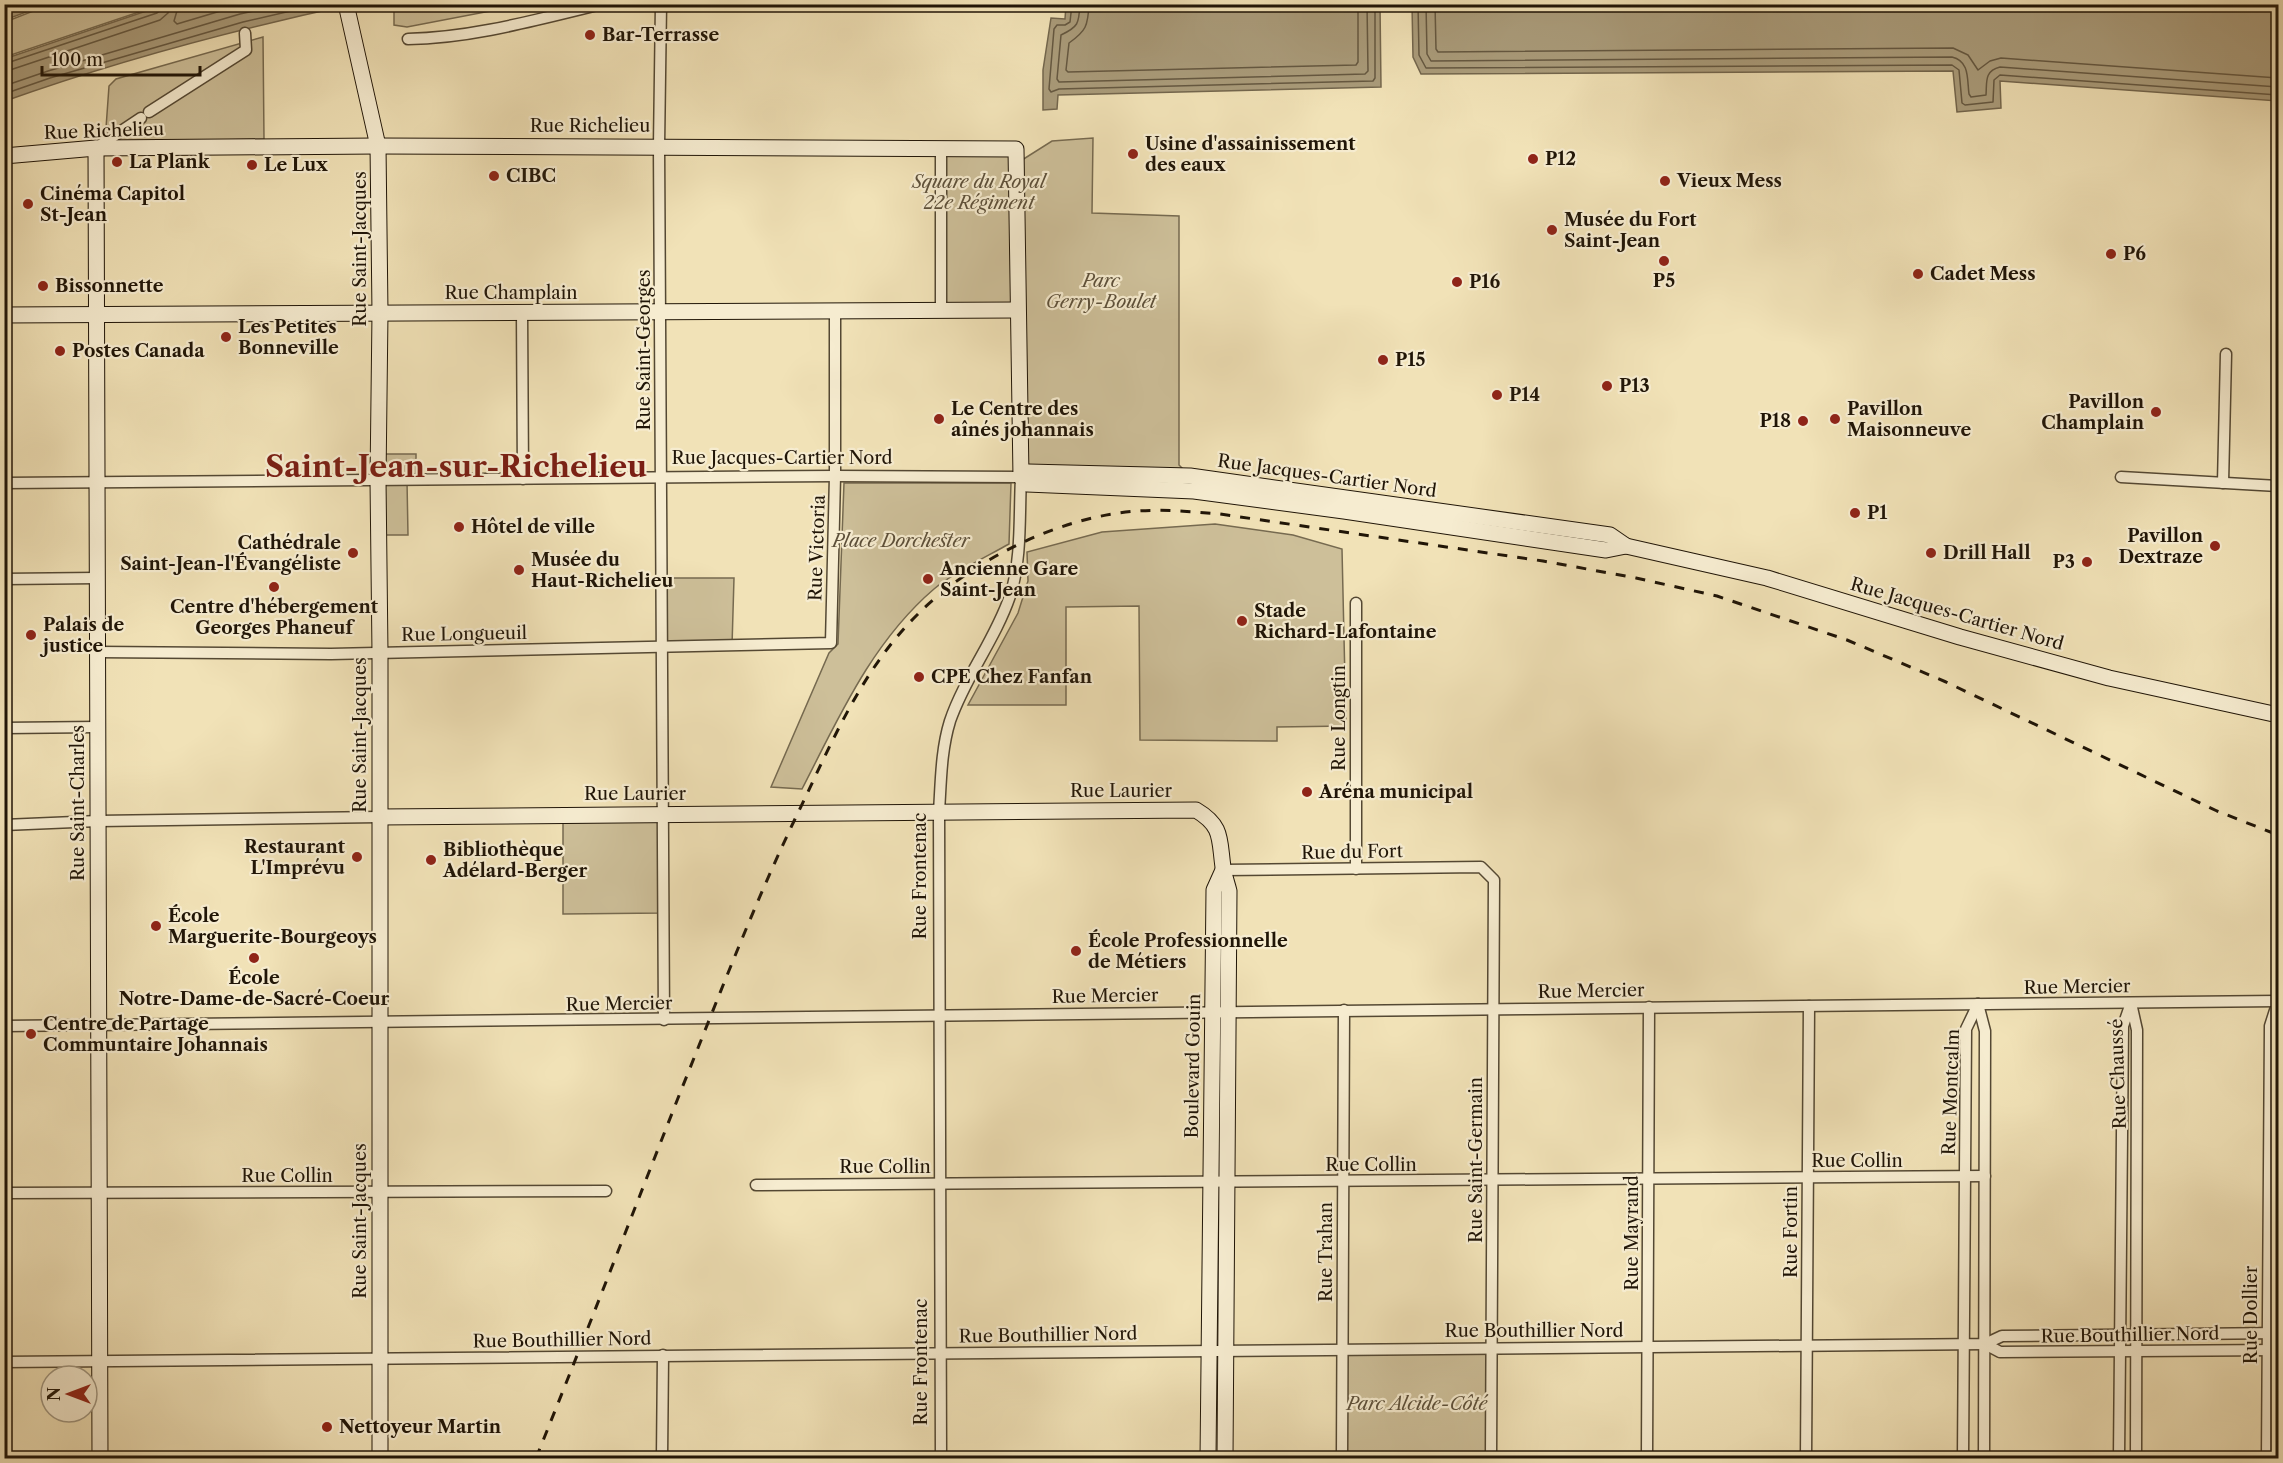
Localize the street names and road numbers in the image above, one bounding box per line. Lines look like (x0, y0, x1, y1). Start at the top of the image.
street label: Rue Richelieu (530, 115, 650, 137)
street label: Rue Richelieu (43, 118, 165, 144)
street label: Rue Saint-Jacques (349, 171, 371, 327)
street label: Rue Saint-Georges (633, 269, 655, 431)
street label: Rue Champlain (444, 282, 578, 304)
street label: Rue Jacques-Cartier Nord (672, 447, 893, 469)
street label: Rue Jacques-Cartier Nord (1216, 450, 1438, 502)
street label: Rue Victoria (804, 494, 830, 602)
street label: Rue Jacques-Cartier Nord (1848, 573, 2066, 655)
street label: Rue Longueuil (401, 622, 527, 646)
street label: Rue Saint-Jacques (349, 657, 371, 813)
street label: Rue Longtin (1328, 665, 1350, 771)
street label: Rue Saint-Charles (67, 725, 89, 881)
street label: Rue Laurier (1070, 780, 1173, 802)
street label: Rue Laurier (584, 783, 687, 805)
street label: Rue Frontenac (909, 812, 931, 940)
street label: Rue du Fort (1301, 840, 1404, 864)
street label: Rue Mercier (2023, 975, 2131, 999)
street label: Rue Mercier (1537, 979, 1645, 1003)
street label: Rue Mercier (1051, 984, 1159, 1008)
street label: Rue Mercier (565, 992, 673, 1016)
street label: Boulevard Gouin (1181, 993, 1205, 1139)
street label: Rue Chaussé (2105, 1018, 2131, 1130)
street label: Rue Montcalm (1938, 1028, 1964, 1156)
street label: Rue Saint-Germain (1465, 1077, 1487, 1243)
street label: Rue Saint-Jacques (349, 1143, 371, 1299)
street label: Rue Collin (1811, 1150, 1903, 1172)
street label: Rue Collin (1325, 1154, 1417, 1176)
street label: Rue Collin (839, 1156, 931, 1178)
street label: Rue Collin (241, 1165, 333, 1187)
street label: Rue Mayrand (1621, 1175, 1643, 1291)
street label: Rue Fortin (1780, 1186, 1802, 1278)
street label: Rue Trahan (1315, 1202, 1337, 1302)
street label: Rue Dollier (2240, 1265, 2262, 1364)
street label: Rue Frontenac (910, 1298, 932, 1426)
street label: Rue Bouthillier Nord (1445, 1320, 1624, 1342)
street label: Rue Bouthillier Nord (958, 1322, 1138, 1348)
street label: Rue Bouthillier Nord (2040, 1322, 2220, 1348)
street label: Rue Bouthillier Nord (472, 1327, 652, 1353)

